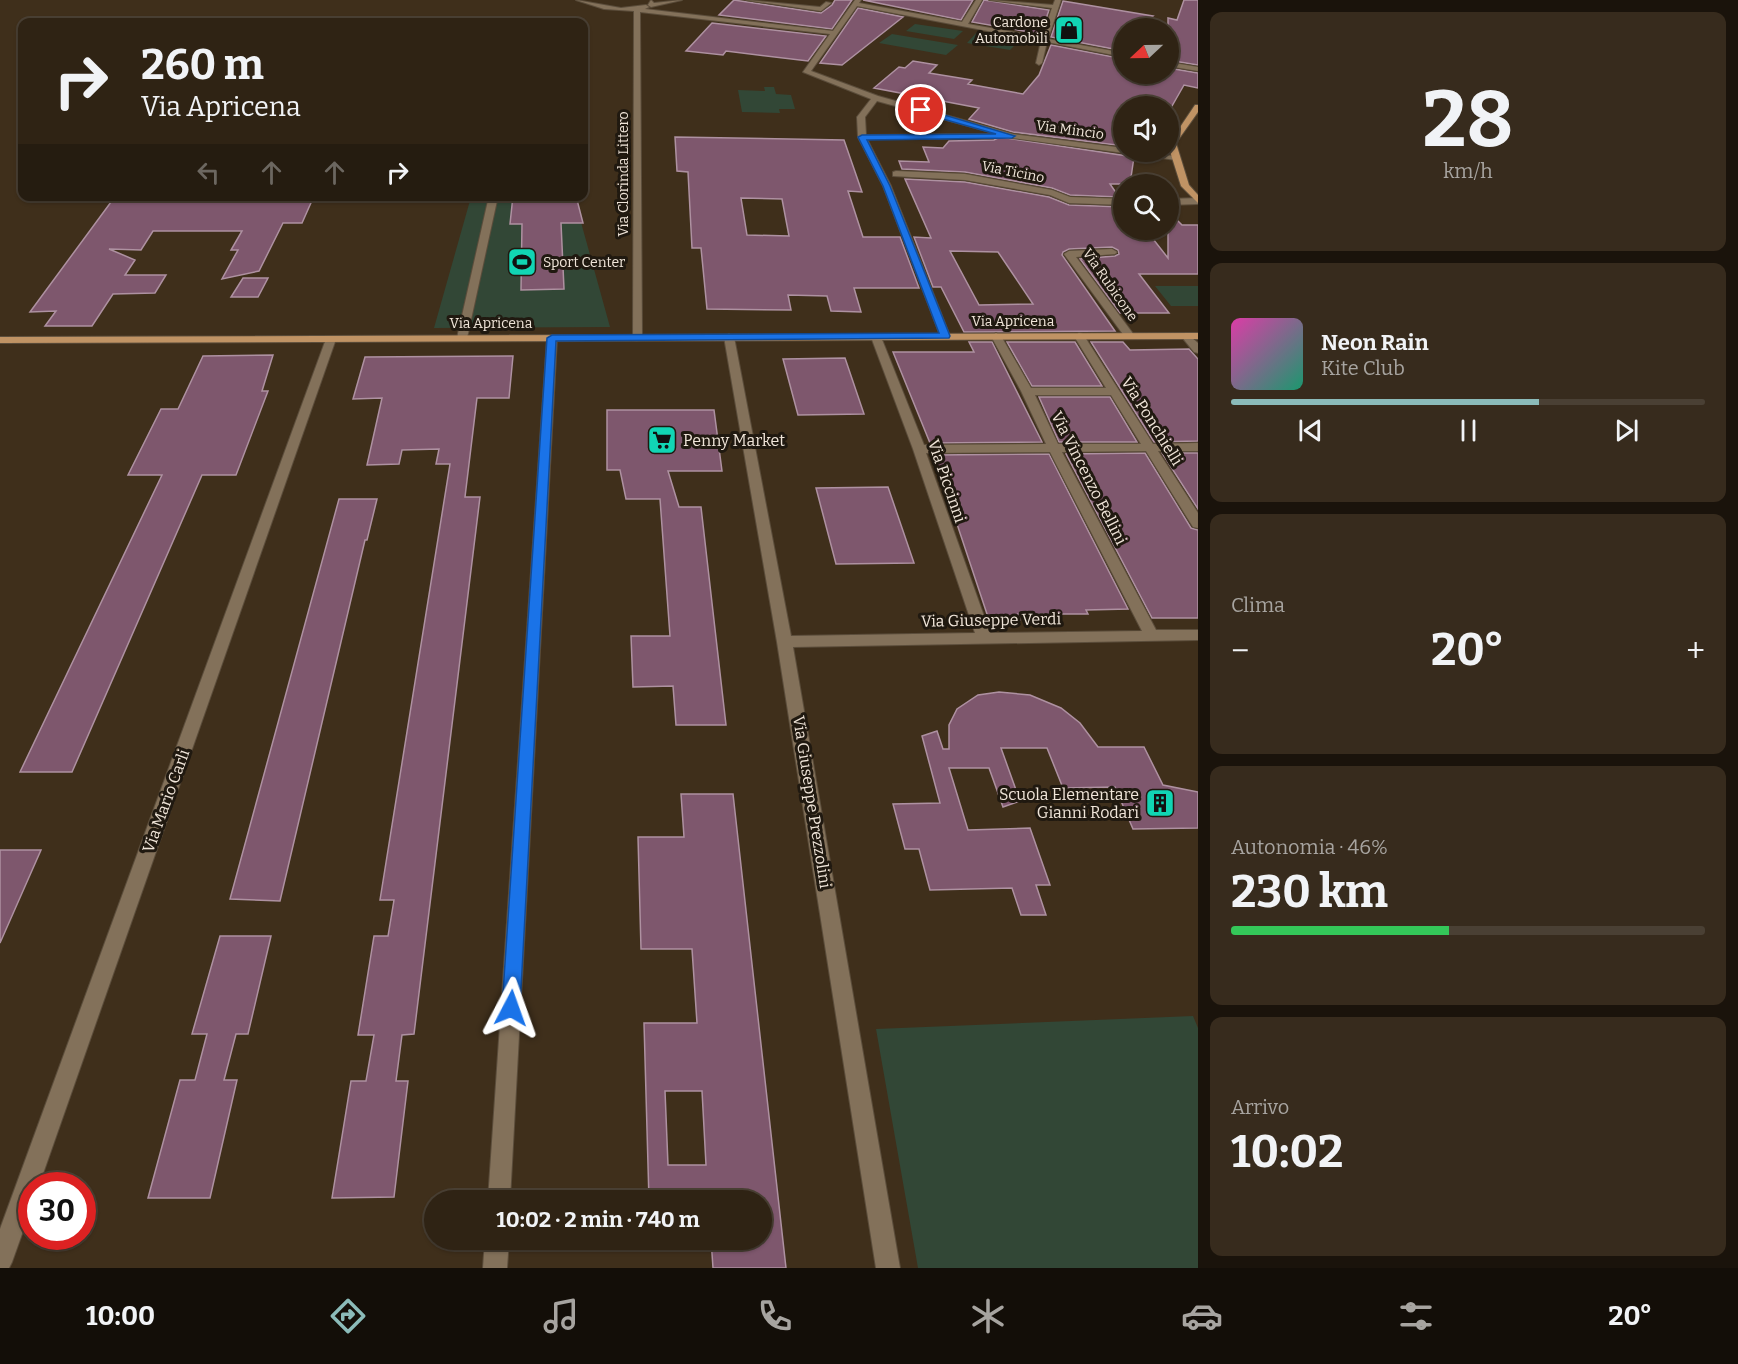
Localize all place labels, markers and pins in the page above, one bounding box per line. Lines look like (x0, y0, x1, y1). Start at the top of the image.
place label: Cardone Automobili (975, 14, 1048, 47)
shop icon: Cardone Automobili (1053, 14, 1085, 46)
pin (895, 84, 946, 135)
sports icon: Sport Center (506, 246, 538, 278)
place label: Sport Center (543, 254, 625, 271)
supermarket icon: Penny Market (646, 424, 678, 456)
place label: Penny Market (683, 431, 785, 450)
place label: Scuola Elementare Gianni Rodari (999, 785, 1139, 822)
building icon: Scuola Elementare Gianni Rodari (1144, 787, 1176, 819)

